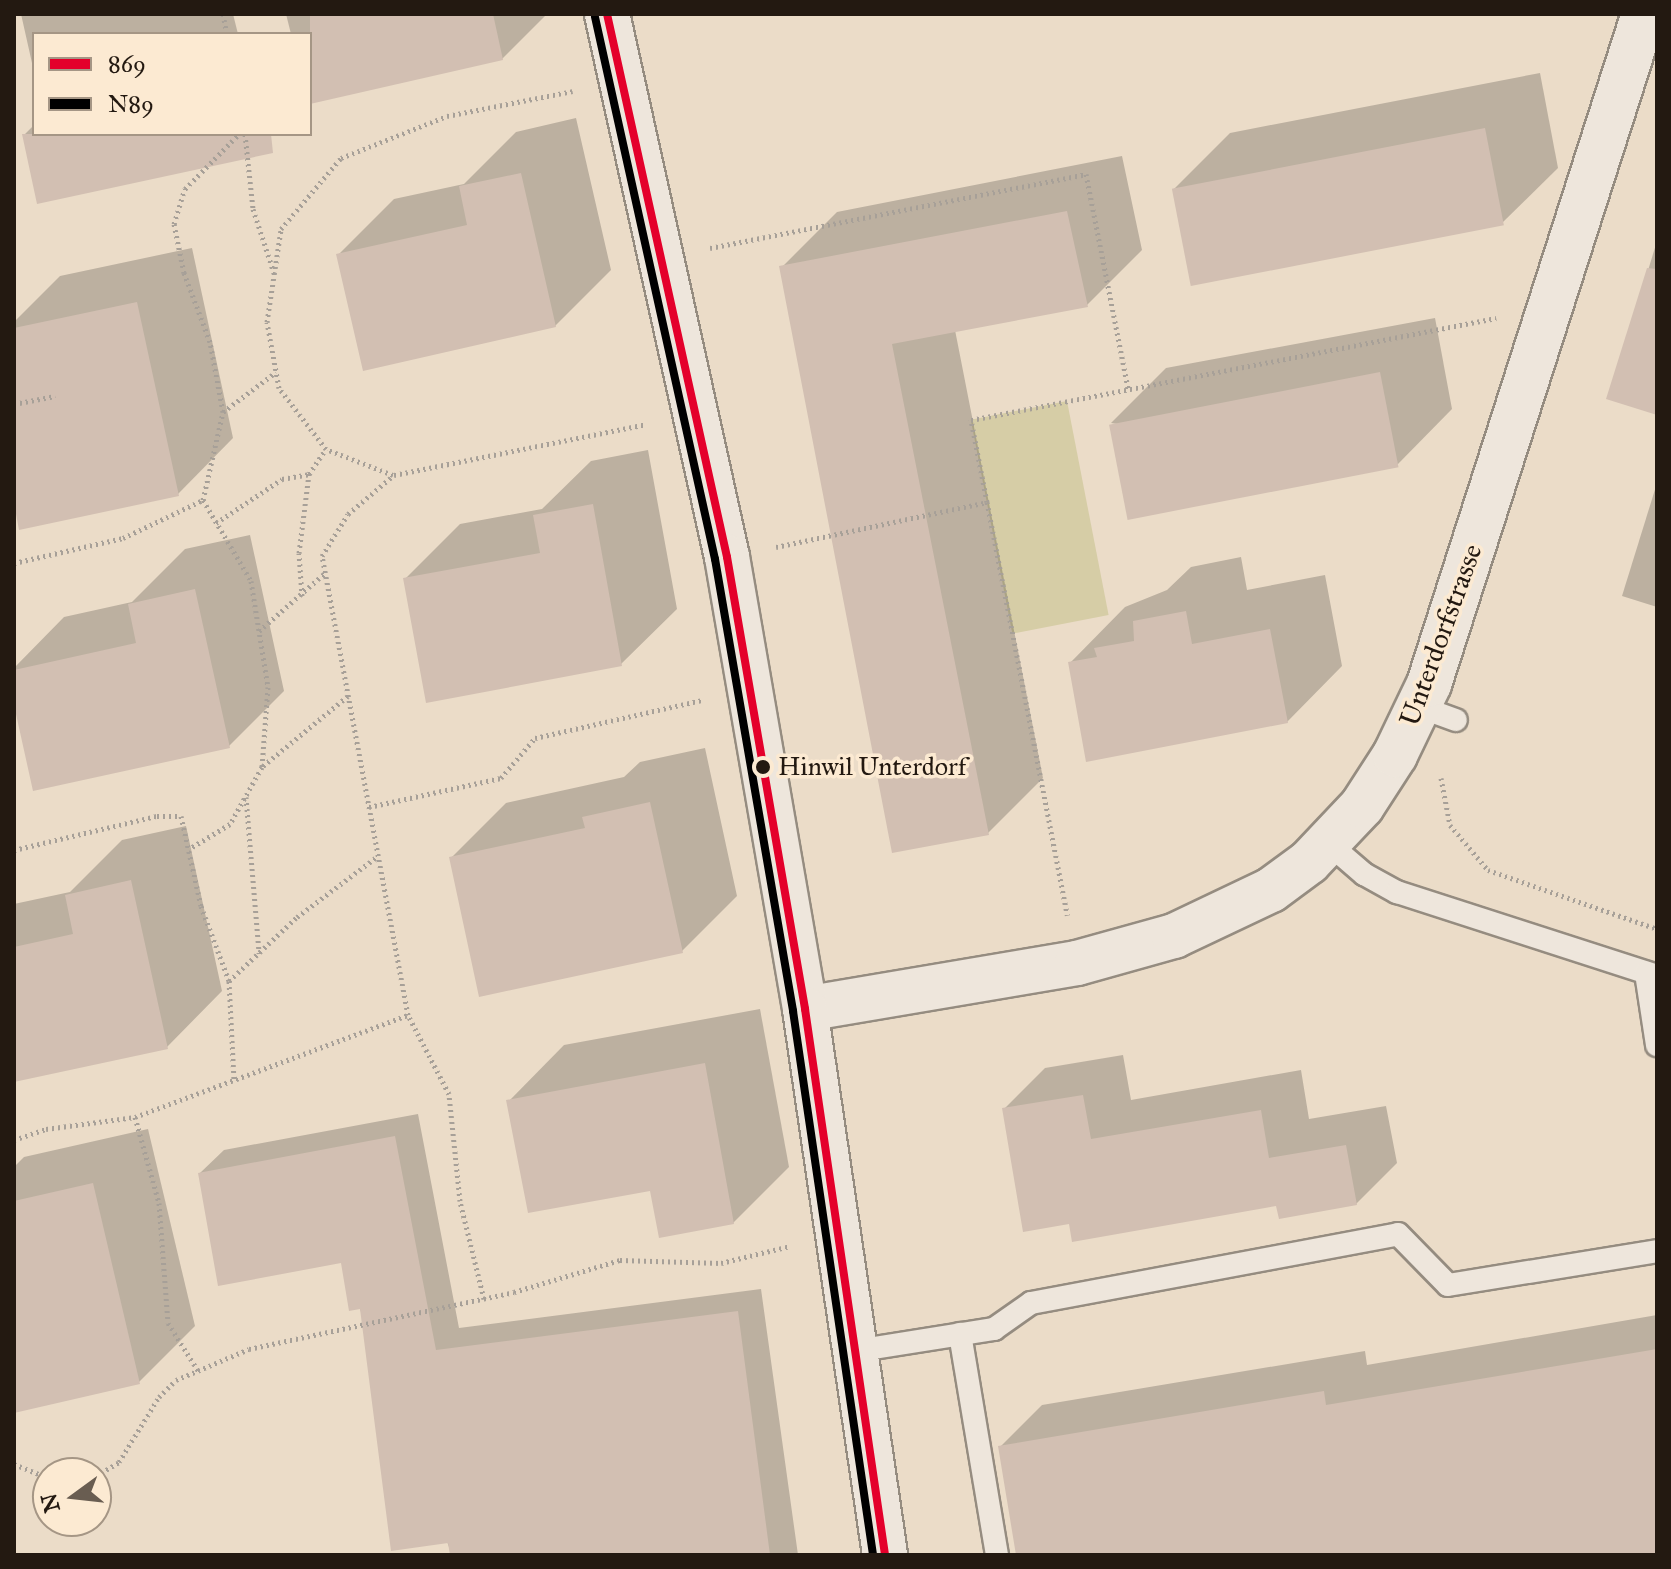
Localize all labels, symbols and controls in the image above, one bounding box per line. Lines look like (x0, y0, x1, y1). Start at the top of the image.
legend (32, 32, 312, 136)
text: 869 (108, 49, 146, 79)
text: N89 (108, 89, 154, 119)
street label: Unterdorfstrasse (1393, 539, 1489, 731)
place label: Hinwil Unterdorf (778, 751, 967, 783)
marker: Hinwil Unterdorf (755, 759, 771, 775)
north arrow (32, 1457, 112, 1537)
text: N (35, 1490, 66, 1515)

